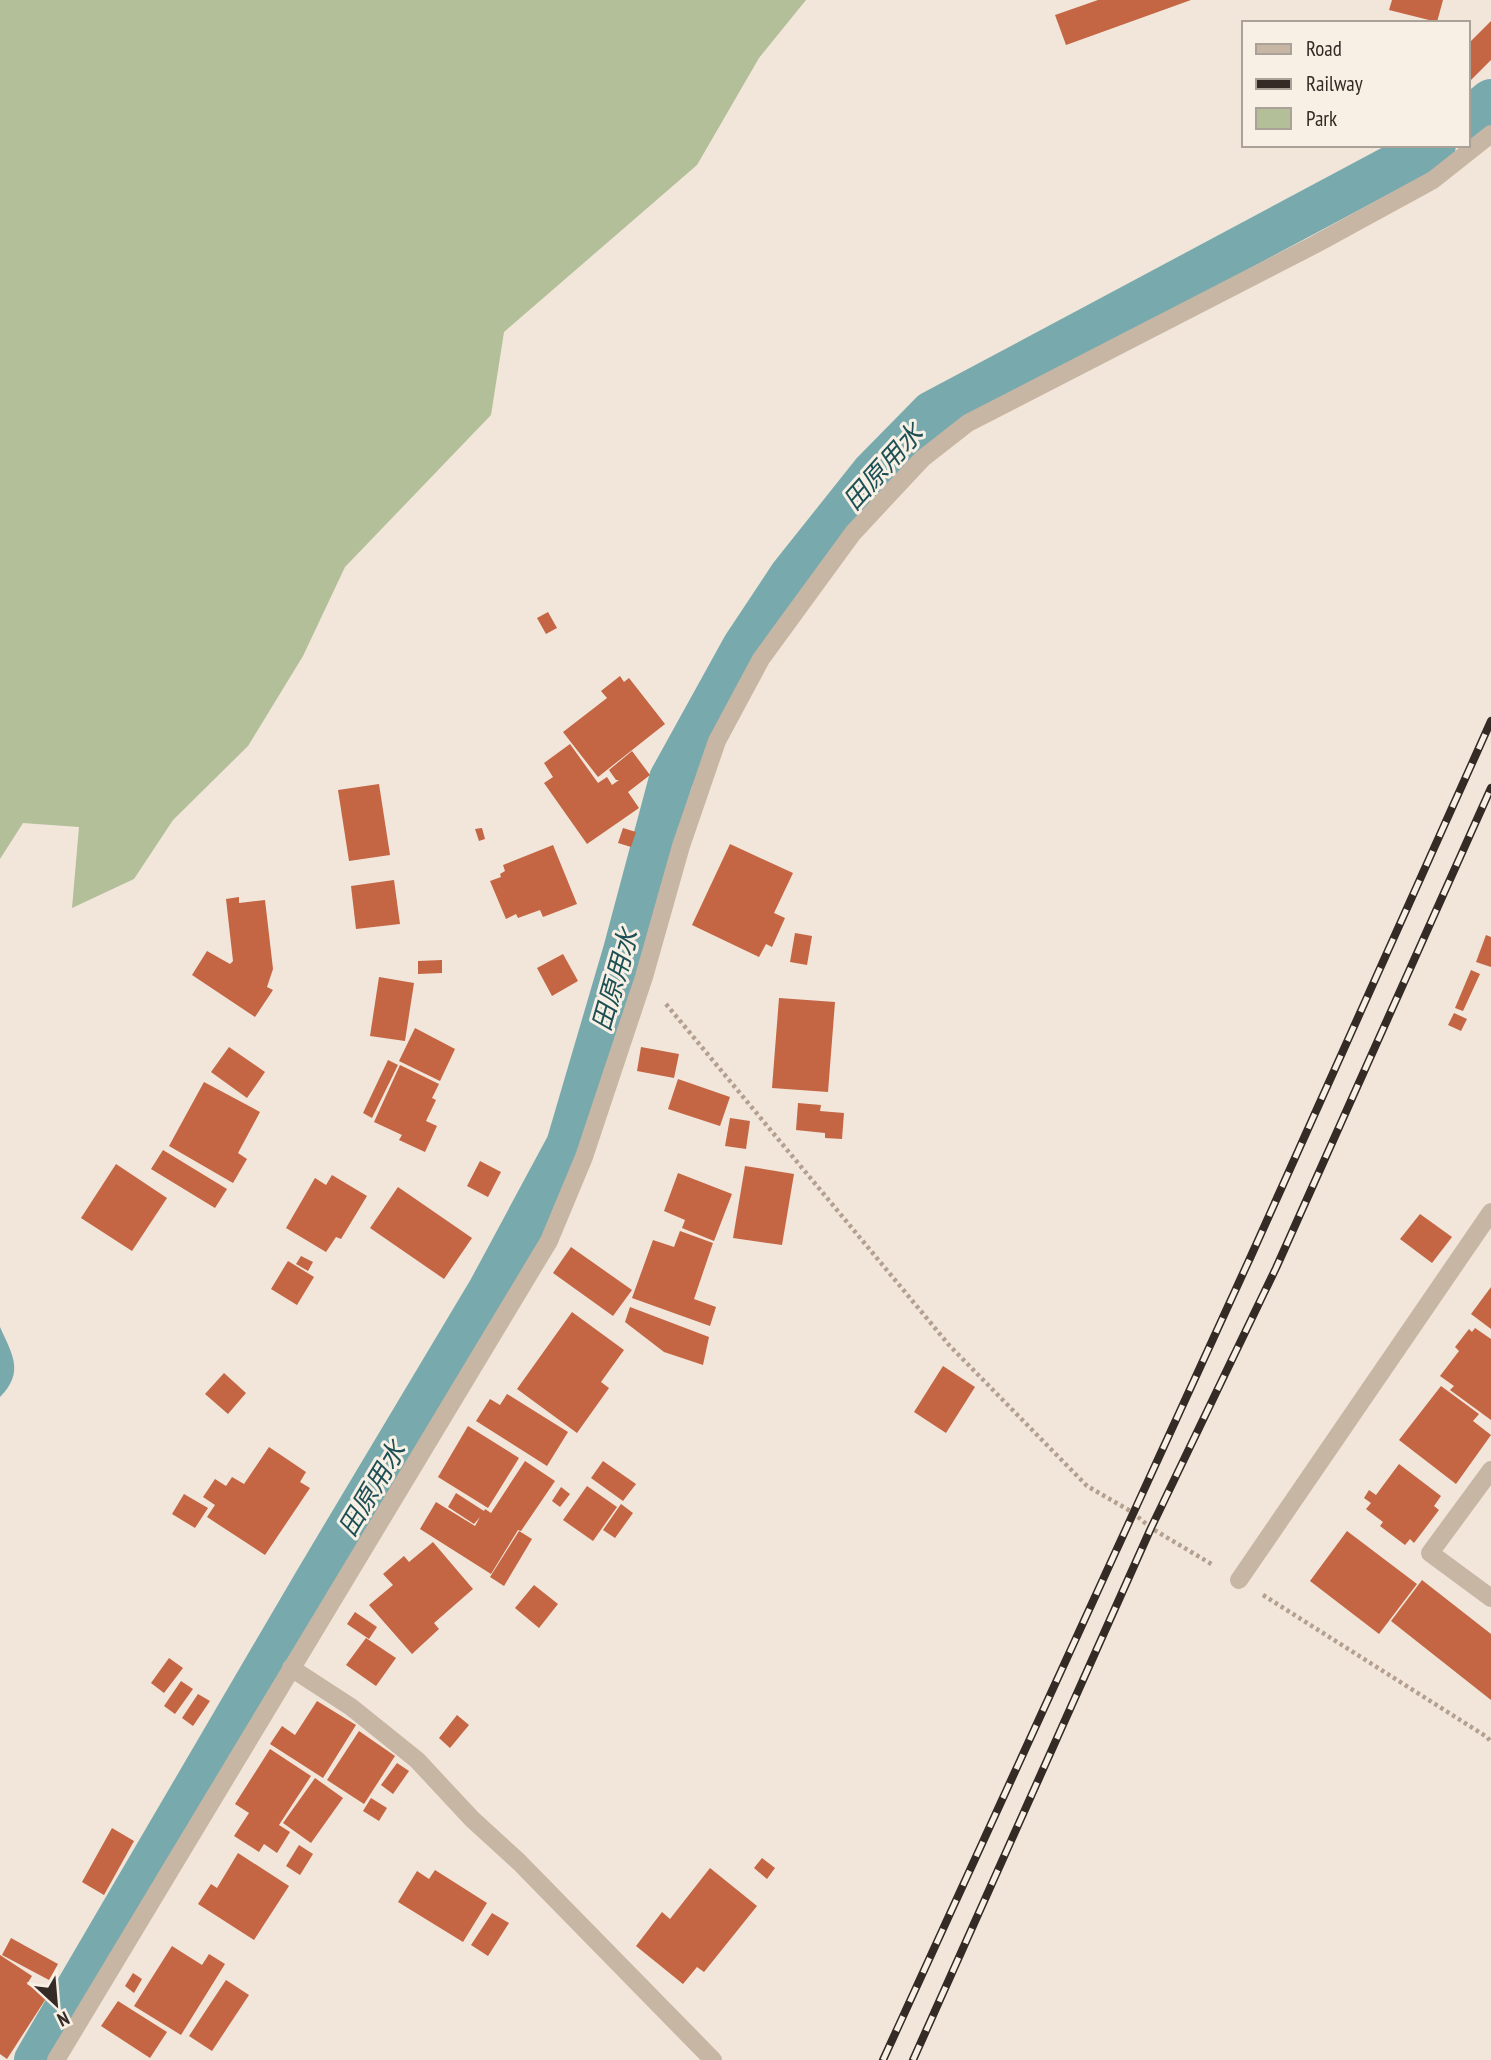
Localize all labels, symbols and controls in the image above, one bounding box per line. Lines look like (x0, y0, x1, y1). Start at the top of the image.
legend (1242, 21, 1470, 147)
text: Road (1306, 35, 1342, 62)
text: Railway (1306, 70, 1363, 97)
text: Park (1306, 105, 1337, 132)
water label: 田原用水 (836, 415, 932, 516)
water label: 田原用水 (584, 922, 646, 1034)
water label: 田原用水 (331, 1433, 414, 1542)
north arrow (21, 1969, 91, 2039)
text: N (54, 2006, 73, 2032)

